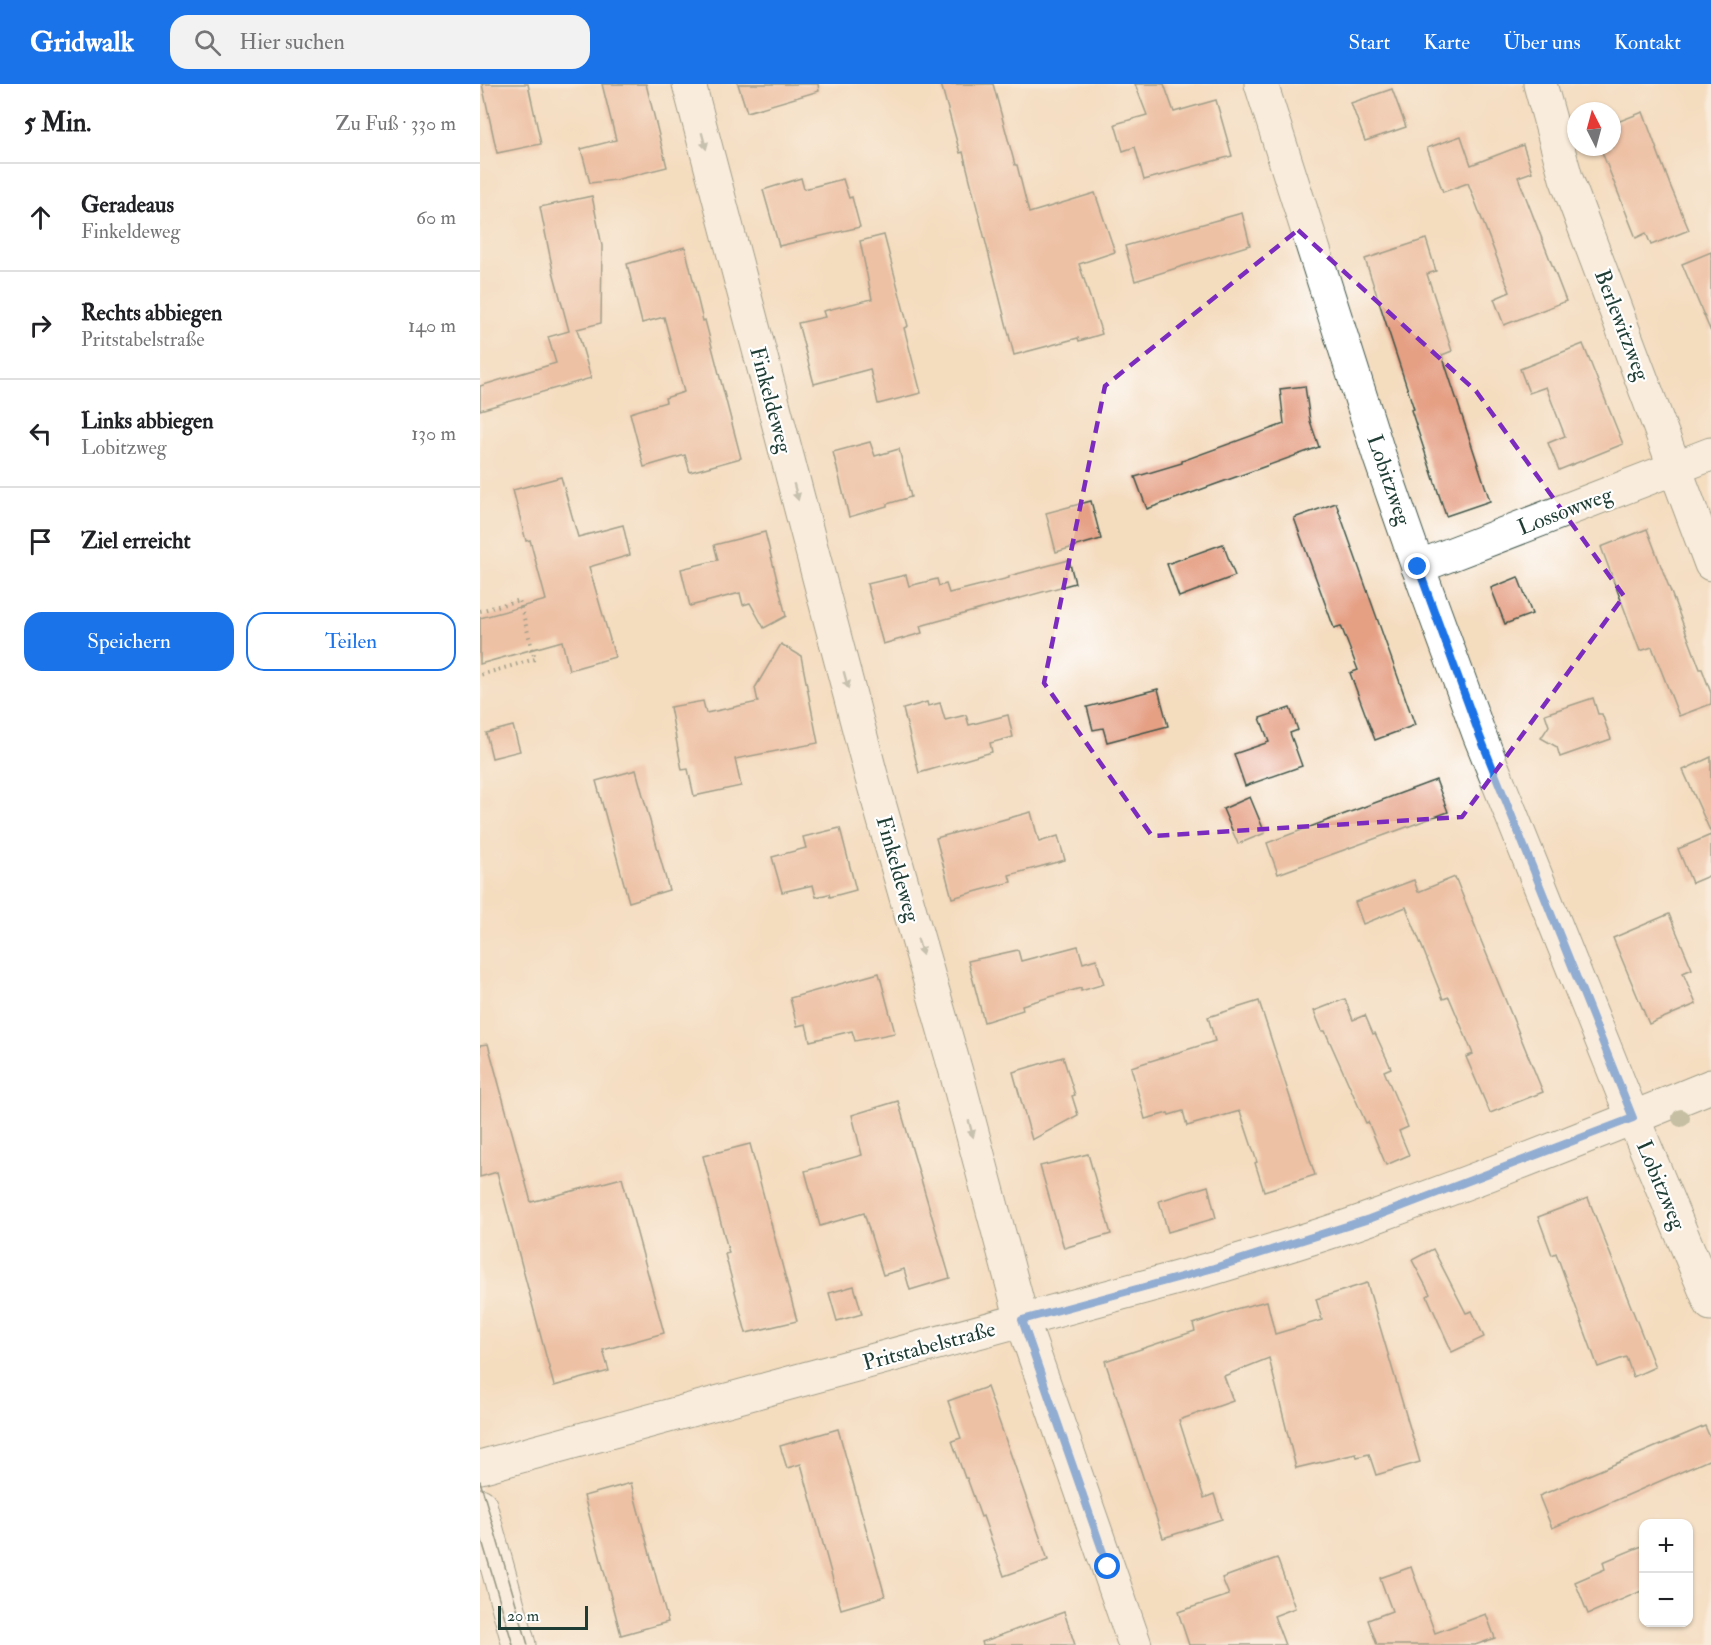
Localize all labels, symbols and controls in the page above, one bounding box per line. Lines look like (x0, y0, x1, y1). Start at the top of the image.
search box (170, 15, 590, 69)
text: Gridwalk (30, 25, 134, 60)
icon: search (191, 26, 224, 59)
text: Hier suchen (239, 28, 345, 56)
text: Start (1348, 29, 1390, 56)
text: Karte (1423, 29, 1470, 56)
text: Über uns (1503, 29, 1581, 56)
text: Kontakt (1614, 29, 1681, 56)
north arrow (1567, 102, 1621, 156)
text: 5 Min. (24, 107, 91, 139)
text: Zu Fuß · 330 m (336, 111, 456, 136)
one-way arrow (700, 132, 709, 150)
text: Geradeaus (81, 191, 174, 219)
icon: ahead (24, 201, 57, 234)
text: 60 m (416, 205, 456, 230)
text: Finkeldeweg (81, 219, 180, 244)
street label: Berlewitzweg (1588, 265, 1656, 386)
text: Rechts abbiegen (81, 299, 222, 327)
icon: right (24, 309, 57, 342)
text: 140 m (408, 313, 456, 338)
text: Pritstabelstraße (81, 327, 205, 352)
street label: Finkeldeweg (743, 344, 799, 458)
text: Links abbiegen (81, 407, 214, 435)
icon: left (24, 417, 57, 450)
text: 130 m (411, 421, 456, 446)
street label: Lobitzweg (1360, 431, 1418, 530)
text: Lobitzweg (81, 435, 167, 460)
street label: Lossowweg (1514, 480, 1617, 542)
one-way arrow (791, 483, 801, 501)
icon: arrive (24, 525, 57, 558)
text: Ziel erreicht (81, 527, 191, 555)
route end (1404, 553, 1430, 579)
button: Speichern (24, 612, 234, 671)
button: Teilen (246, 612, 456, 671)
one-way arrow (842, 671, 851, 689)
street label: Finkeldeweg (869, 813, 927, 926)
one-way arrow (916, 938, 925, 956)
one-way arrow (967, 1120, 976, 1138)
street label: Lobitzweg (1630, 1136, 1693, 1235)
street label: Pritstabelstraße (860, 1315, 998, 1377)
map controls (1639, 1519, 1693, 1627)
button: + (1639, 1519, 1693, 1573)
route start (1094, 1553, 1120, 1579)
button: − (1639, 1573, 1693, 1627)
scale bar (498, 1603, 588, 1630)
text: 20 m (507, 1606, 539, 1626)

